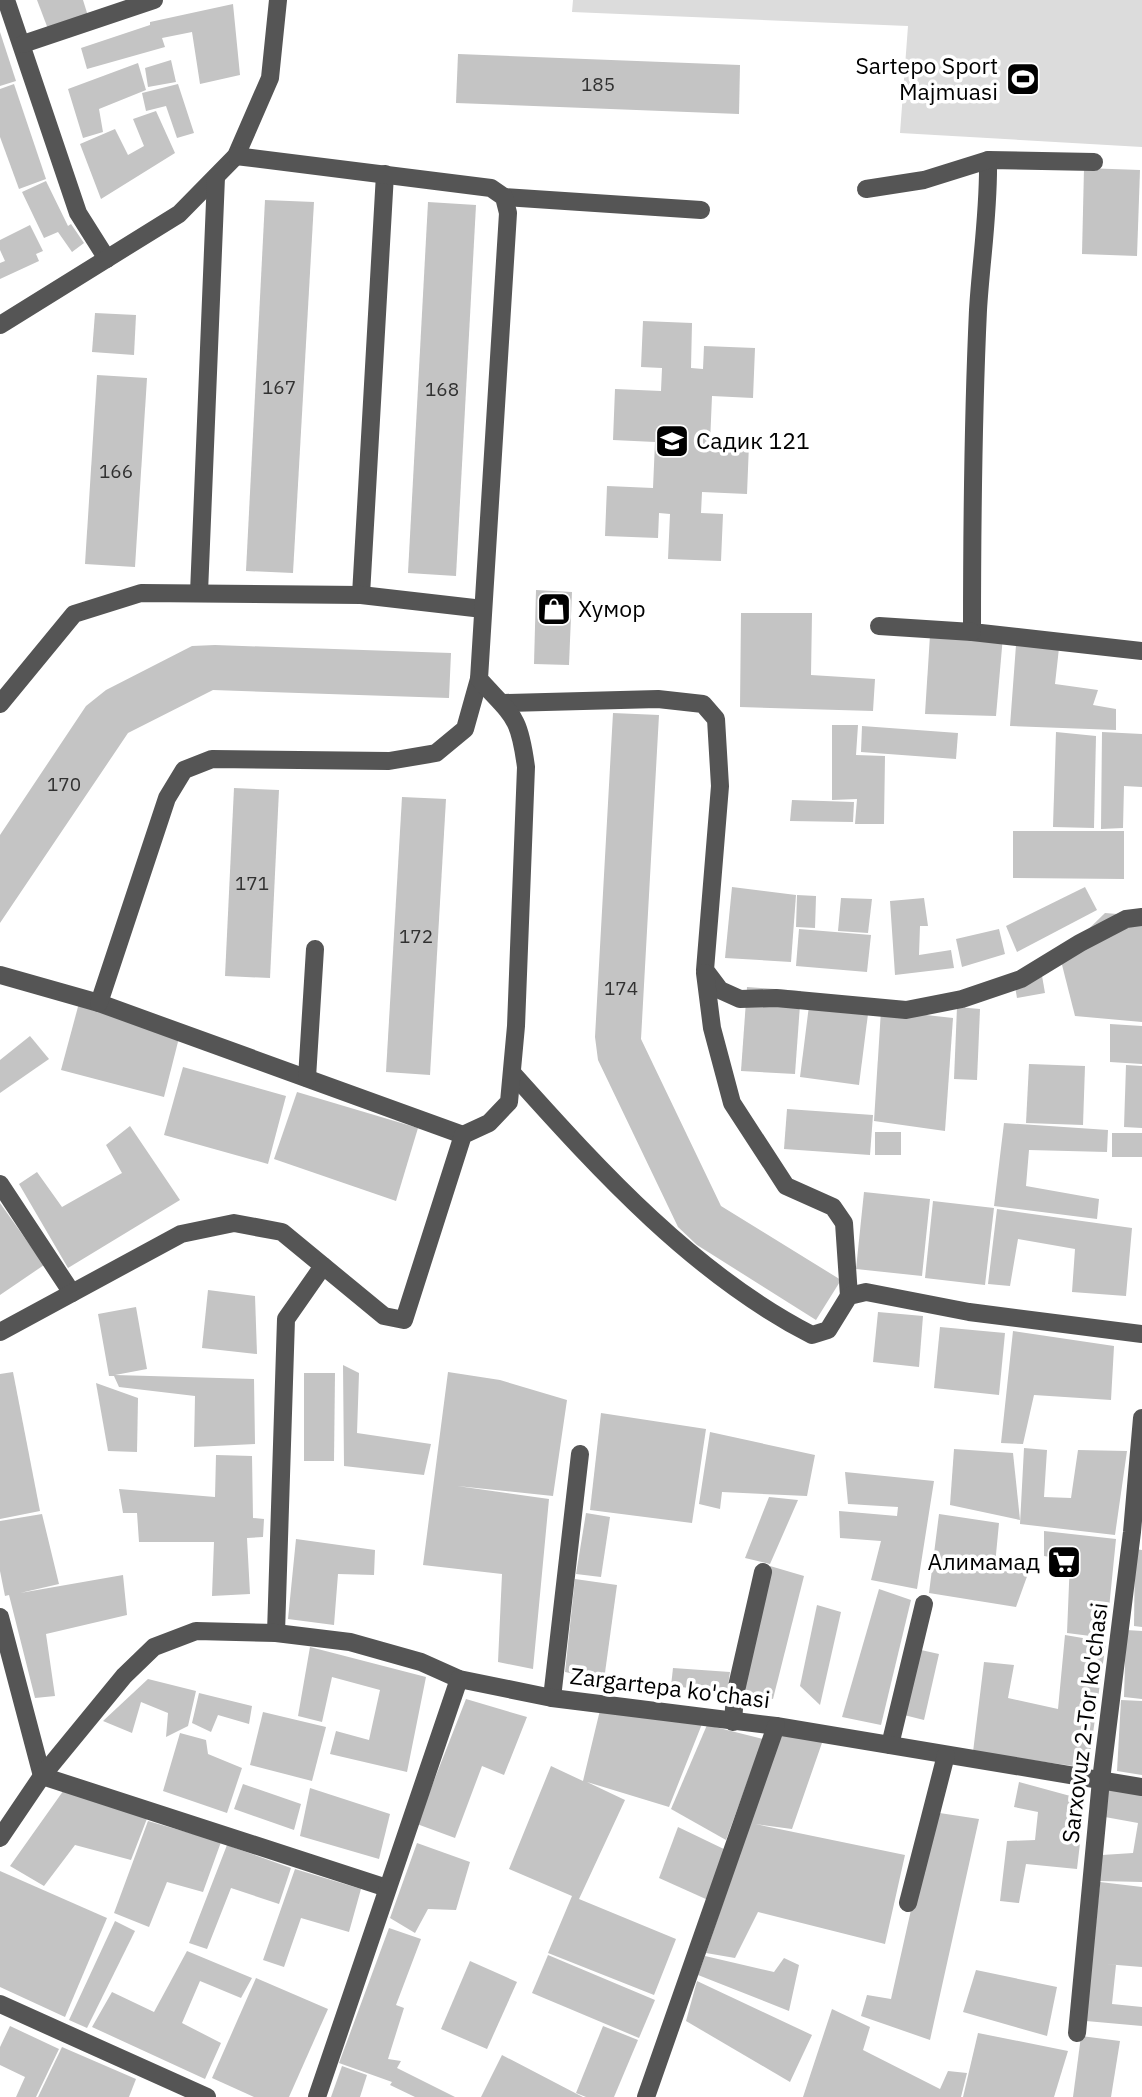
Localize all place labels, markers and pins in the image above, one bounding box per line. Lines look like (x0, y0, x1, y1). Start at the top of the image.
place label: Sartepo Sport Majmuasi (855, 50, 998, 106)
sports icon: Sartepo Sport Majmuasi (1004, 60, 1042, 98)
school or university icon: Садик 121 (653, 422, 691, 460)
place label: Садик 121 (696, 425, 810, 455)
shop icon: Хумор (535, 590, 573, 628)
place label: Хумор (578, 593, 646, 623)
supermarket icon: Алимамад (1045, 1543, 1083, 1581)
place label: Алимамад (928, 1546, 1040, 1576)

